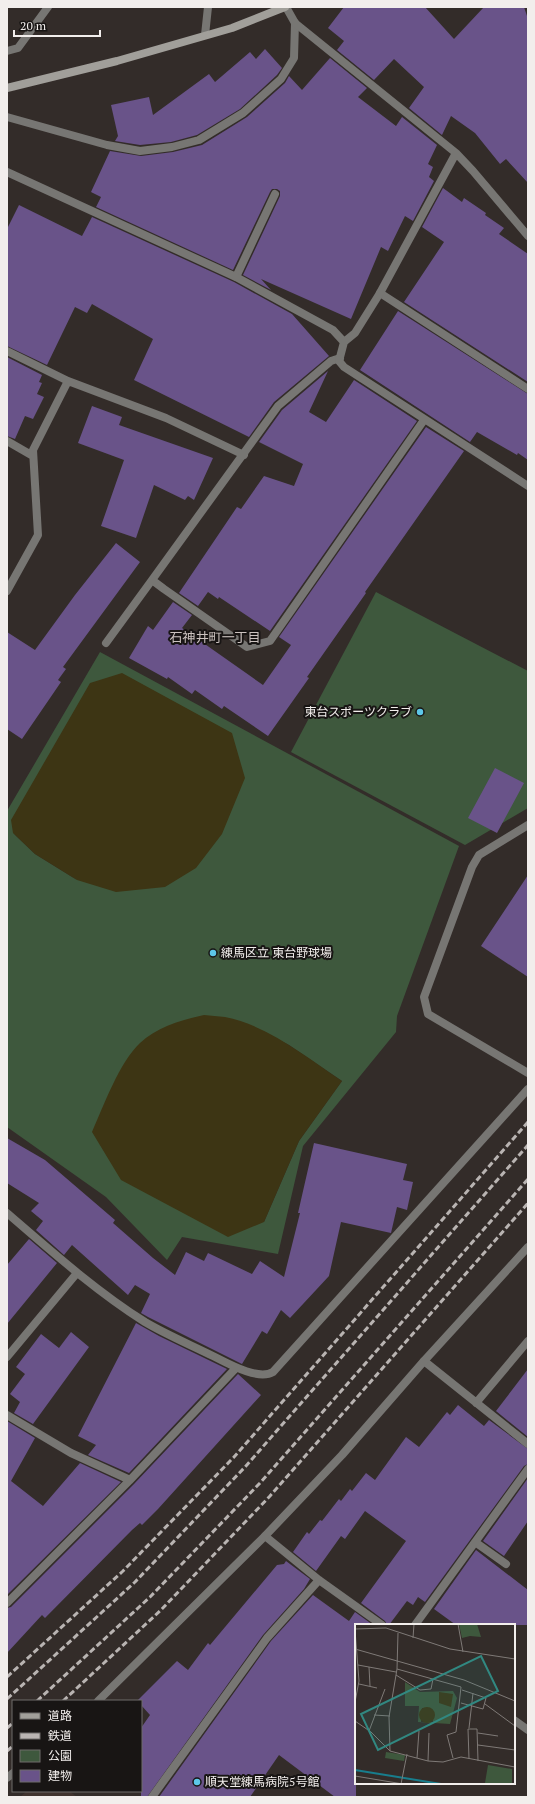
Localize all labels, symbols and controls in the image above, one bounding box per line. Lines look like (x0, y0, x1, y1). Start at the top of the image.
scale bar (14, 12, 100, 38)
text: 20 m (20, 18, 47, 33)
district label: 石神井町一丁目 (169, 628, 261, 646)
place label: 東台スポーツクラブ (304, 704, 412, 719)
marker: 東台スポーツクラブ (415, 707, 425, 717)
place label: 練馬区立 東台野球場 (221, 945, 332, 960)
marker: 練馬区立 東台野球場 (208, 948, 218, 958)
inset map (355, 1624, 515, 1784)
legend (12, 1700, 142, 1792)
text: 道路 (48, 1708, 72, 1723)
text: 鉄道 (48, 1728, 72, 1743)
text: 公園 (48, 1748, 72, 1763)
text: 建物 (48, 1768, 72, 1783)
place label: 順天堂練馬病院5号館 (205, 1774, 319, 1789)
marker: 順天堂練馬病院5号館 (192, 1777, 202, 1787)

